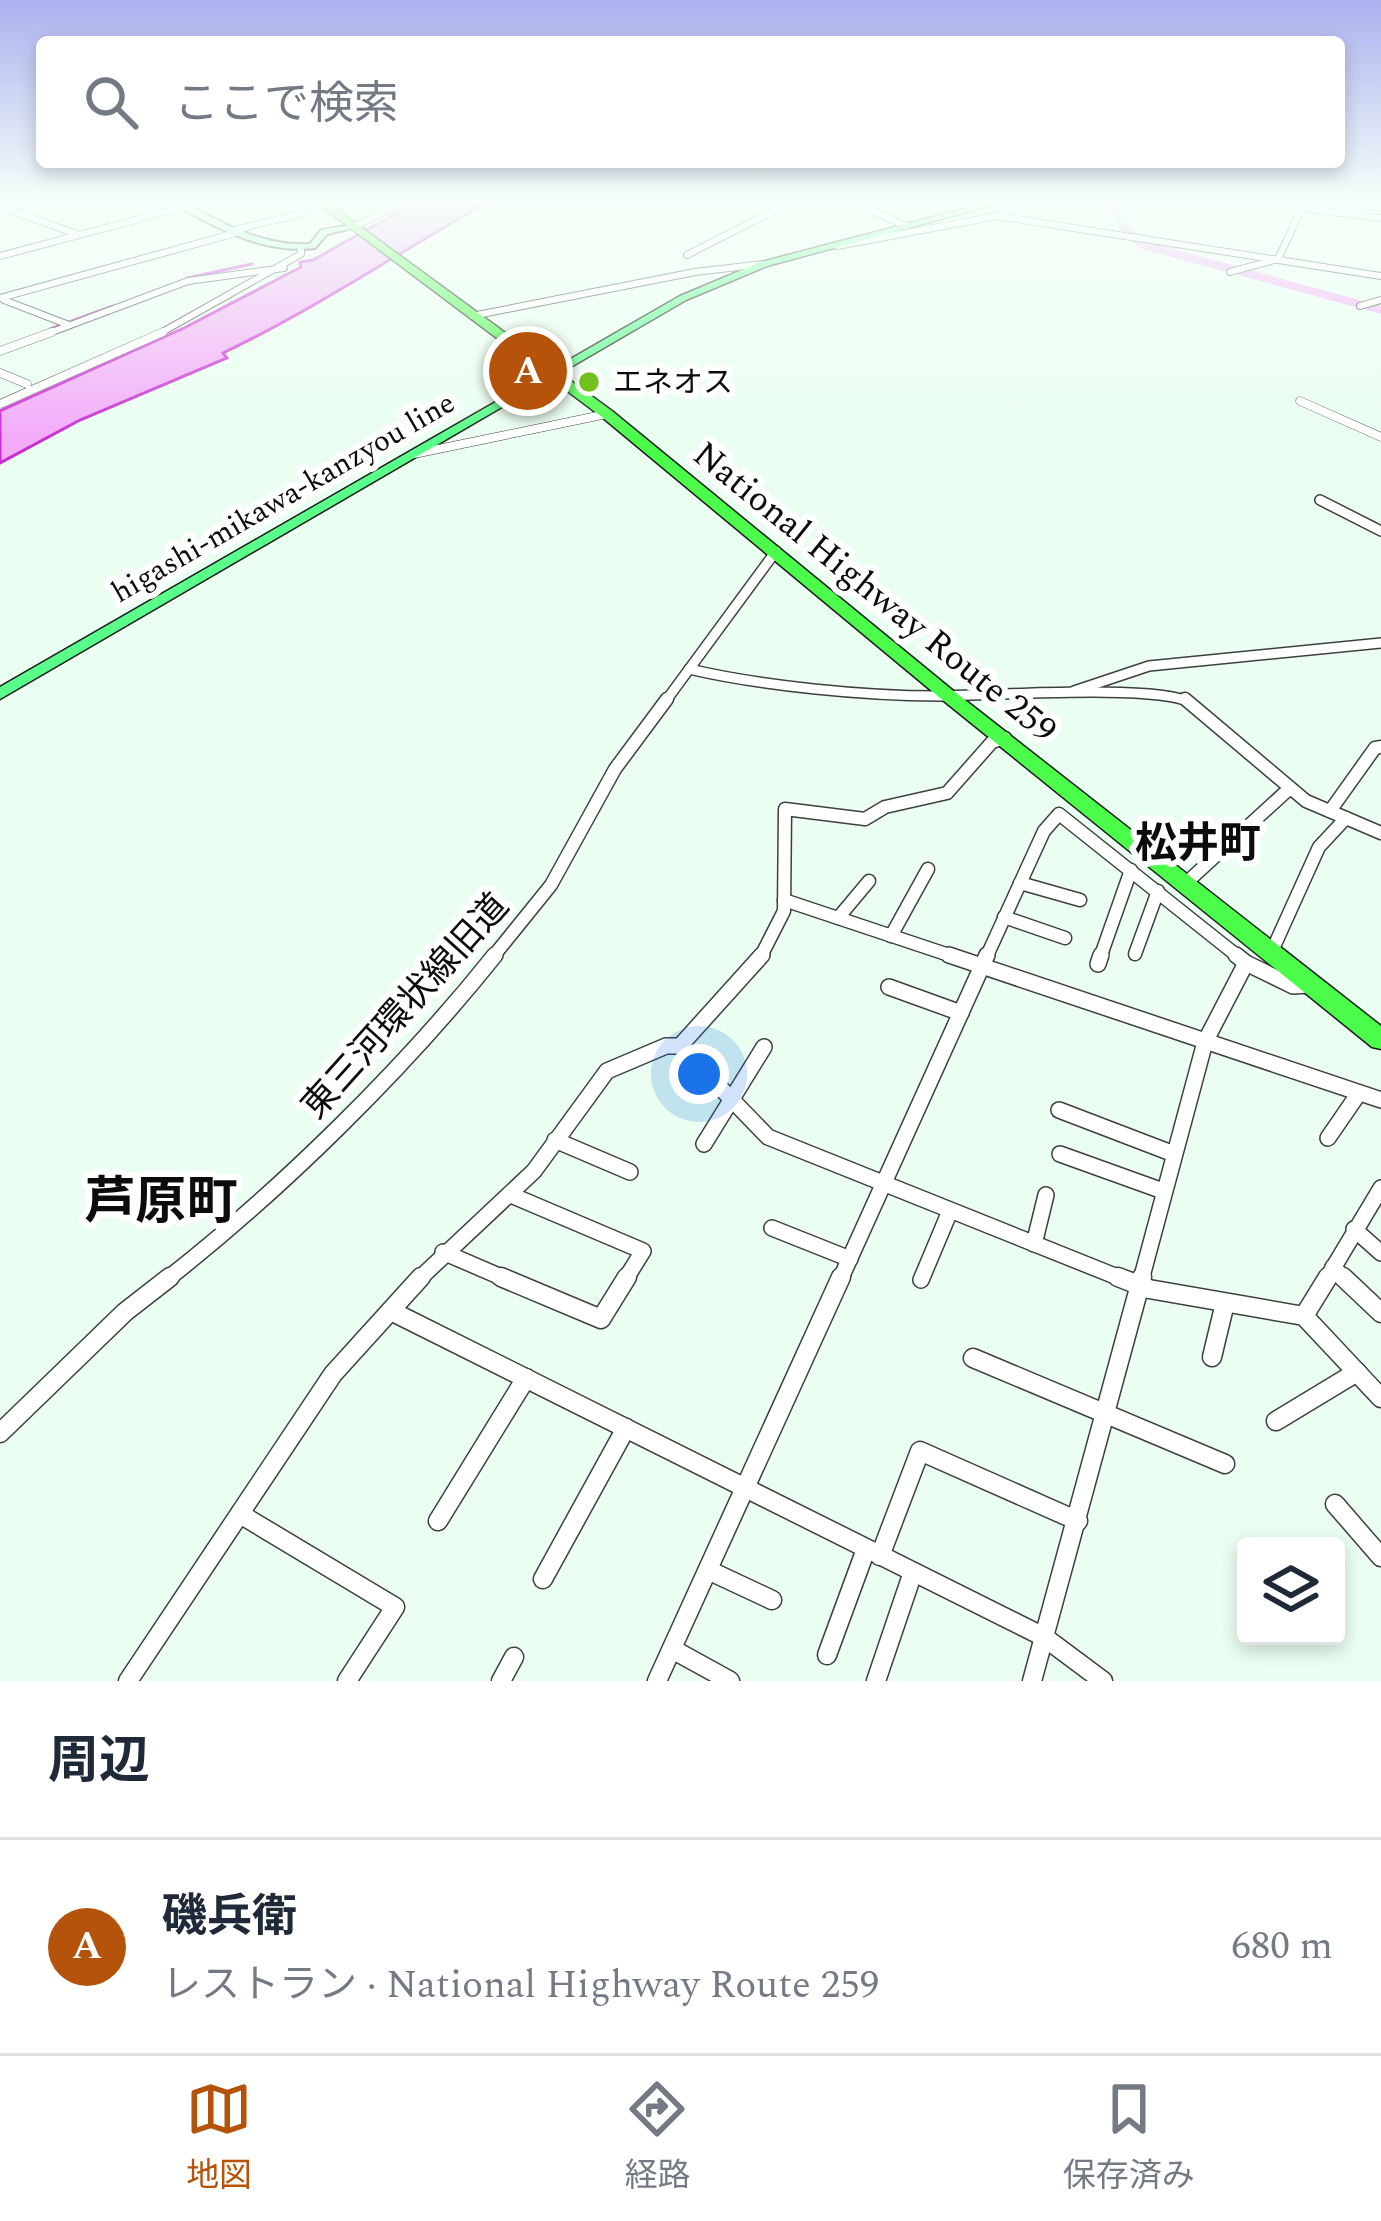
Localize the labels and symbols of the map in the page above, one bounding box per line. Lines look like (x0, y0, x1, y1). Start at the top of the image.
pin: A (489, 326, 567, 416)
place label: エネオス (613, 360, 733, 406)
marker: エネオス (576, 369, 602, 395)
street label: higashi-mikawa-kanzyou line (103, 380, 464, 615)
street label: National Highway Route 259 (680, 428, 1069, 757)
district label: 松井町 (1135, 813, 1261, 876)
street label: 東三河環状線旧道 (289, 881, 523, 1132)
your location (669, 1044, 729, 1104)
district label: 芦原町 (84, 1164, 238, 1242)

